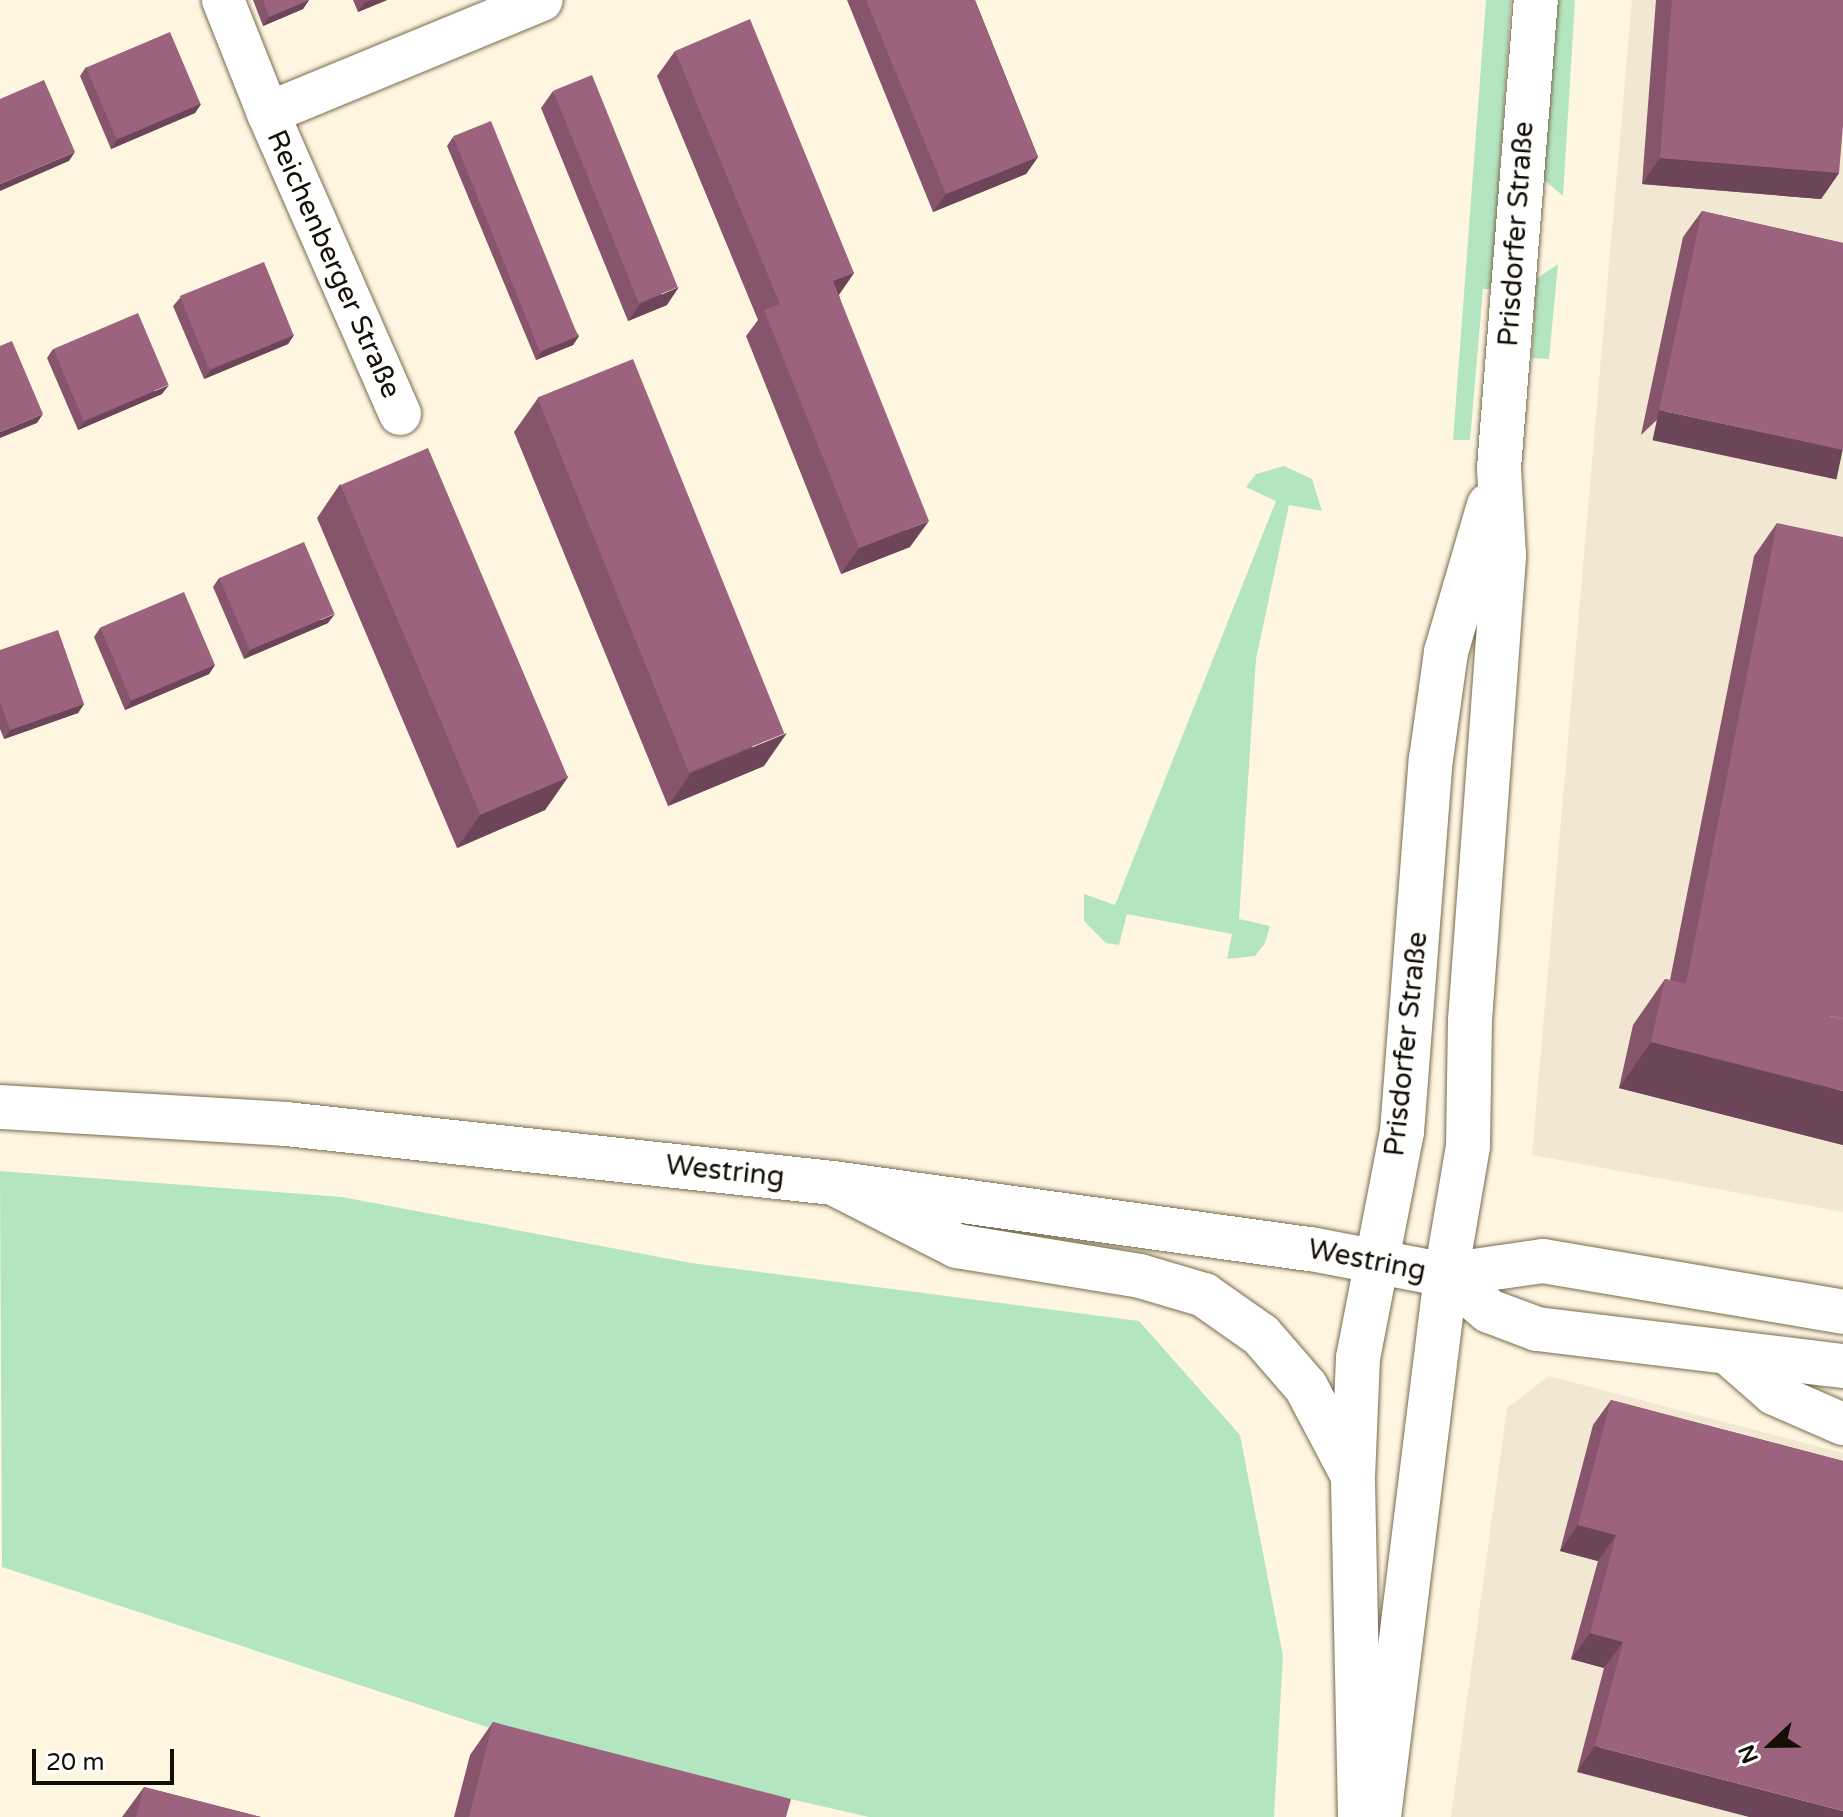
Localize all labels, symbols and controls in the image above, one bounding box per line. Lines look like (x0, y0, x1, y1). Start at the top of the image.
street label: Prisdorfer Straße (1491, 120, 1541, 348)
street label: Reichenberger Straße (260, 125, 408, 403)
street label: Prisdorfer Straße (1378, 930, 1434, 1158)
street label: Westring (664, 1148, 786, 1194)
street label: Westring (1305, 1232, 1429, 1288)
north arrow (1731, 1705, 1811, 1785)
scale bar (36, 1733, 178, 1783)
text: N (1733, 1741, 1764, 1767)
text: 20 m (46, 1748, 104, 1777)

